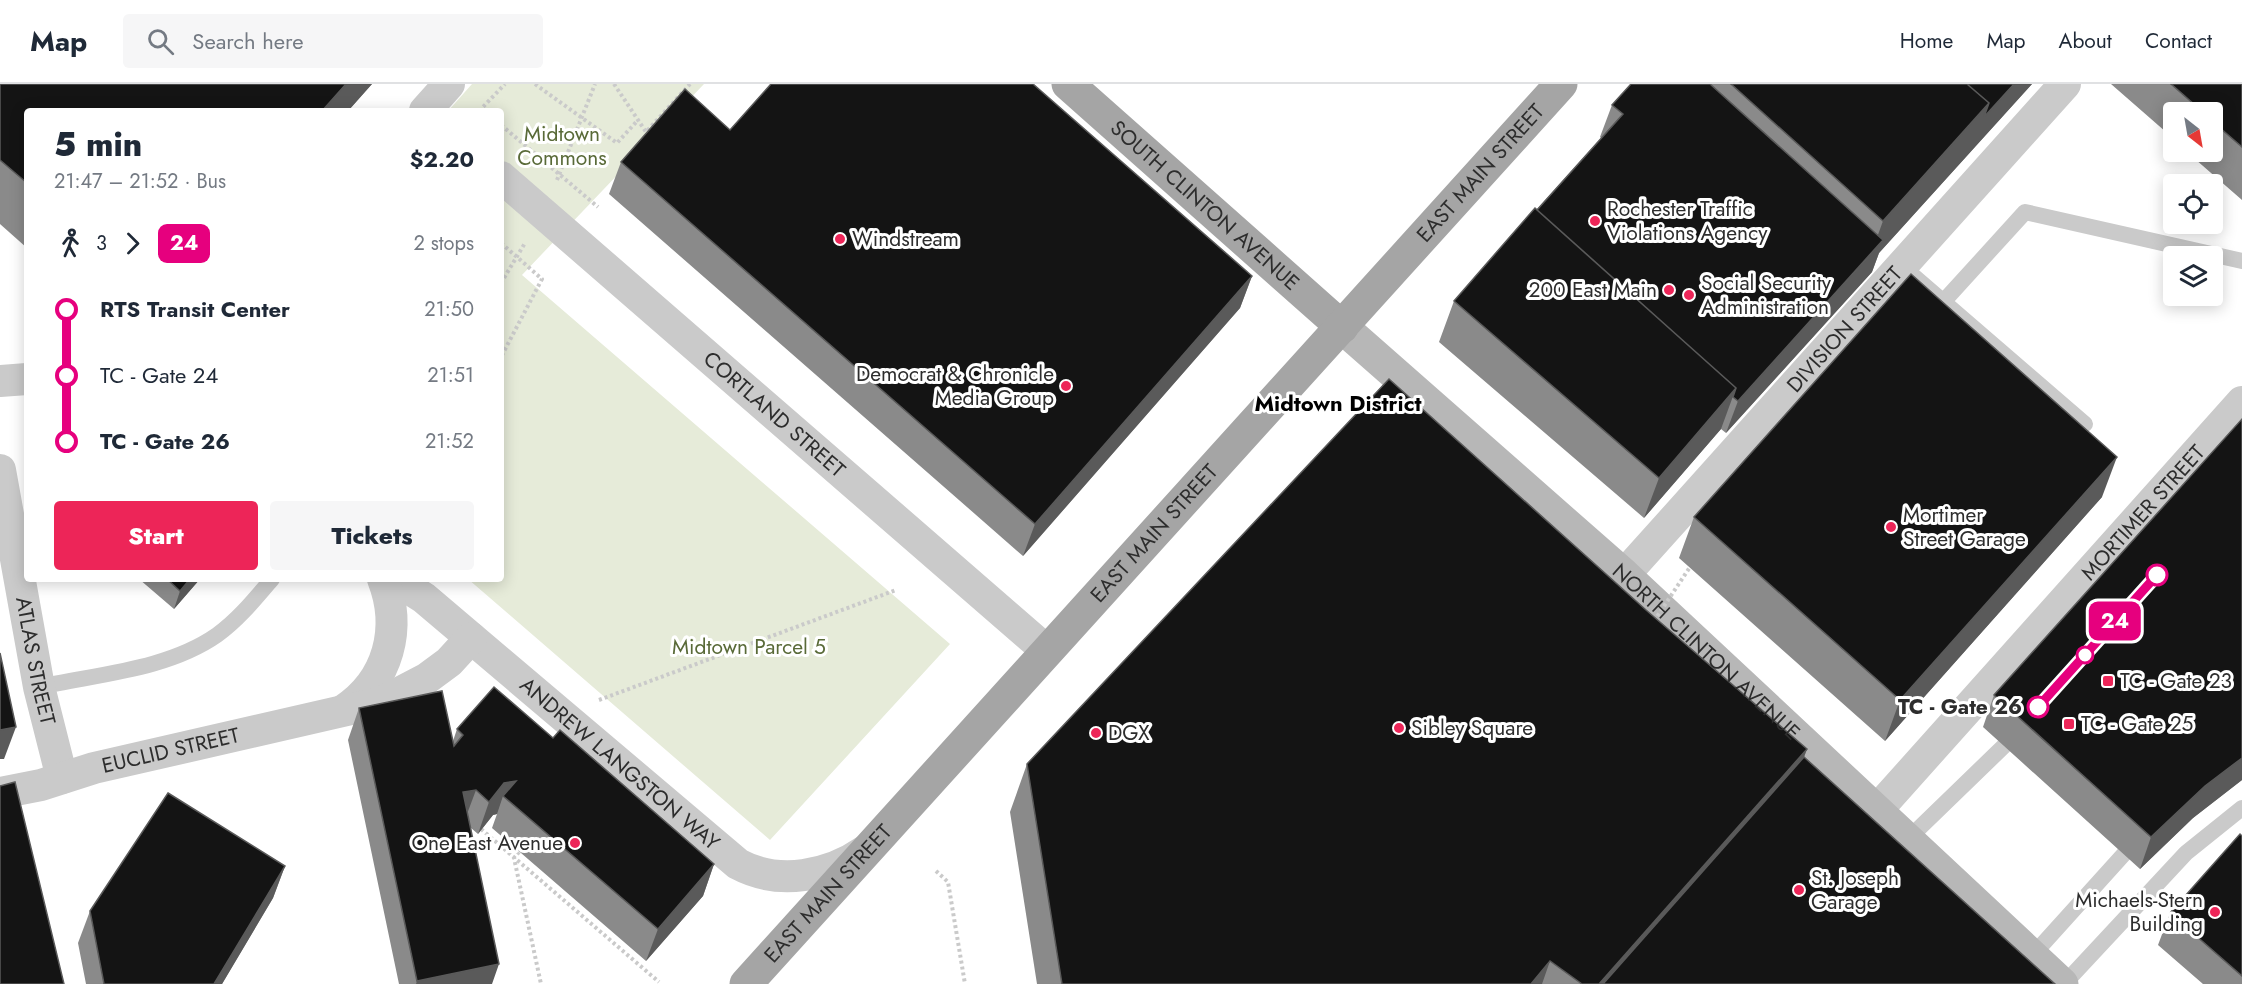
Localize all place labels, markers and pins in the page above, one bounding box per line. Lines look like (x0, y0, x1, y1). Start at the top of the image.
place label: Rochester Traffic Violations Agency (1607, 194, 1768, 248)
marker: Rochester Traffic Violations Agency (1588, 214, 1602, 228)
place label: Windstream (852, 224, 959, 254)
marker: Windstream (833, 232, 847, 246)
place label: Social Security Administration (1701, 268, 1832, 322)
place label: 200 East Main (1529, 275, 1657, 305)
marker: 200 East Main (1662, 283, 1676, 297)
marker: Social Security Administration (1682, 288, 1696, 302)
place label: Democrat & Chronicle Media Group (856, 359, 1054, 413)
marker: Democrat & Chronicle Media Group (1059, 379, 1073, 393)
place label: Mortimer Street Garage (1903, 500, 2026, 554)
marker: Mortimer Street Garage (1884, 520, 1898, 534)
unlabelled marker (2146, 564, 2168, 586)
unlabelled marker (2076, 646, 2094, 664)
place label: TC - Gate 23 (2120, 666, 2232, 696)
marker: TC - Gate 23 (2101, 674, 2115, 688)
place label: TC - Gate 26 (1898, 692, 2022, 722)
marker: TC - Gate 26 (2027, 696, 2049, 718)
place label: TC - Gate 25 (2081, 709, 2193, 739)
place label: Sibley Square (1411, 713, 1533, 743)
marker: TC - Gate 25 (2062, 717, 2076, 731)
place label: DGX (1108, 718, 1150, 748)
marker: Sibley Square (1392, 721, 1406, 735)
marker: DGX (1089, 726, 1103, 740)
place label: One East Avenue (411, 828, 563, 858)
marker: One East Avenue (568, 836, 582, 850)
place label: St. Joseph Garage (1811, 863, 1899, 917)
marker: St. Joseph Garage (1792, 883, 1806, 897)
place label: Michaels-Stern Building (2075, 885, 2203, 939)
marker: Michaels-Stern Building (2208, 905, 2222, 919)

